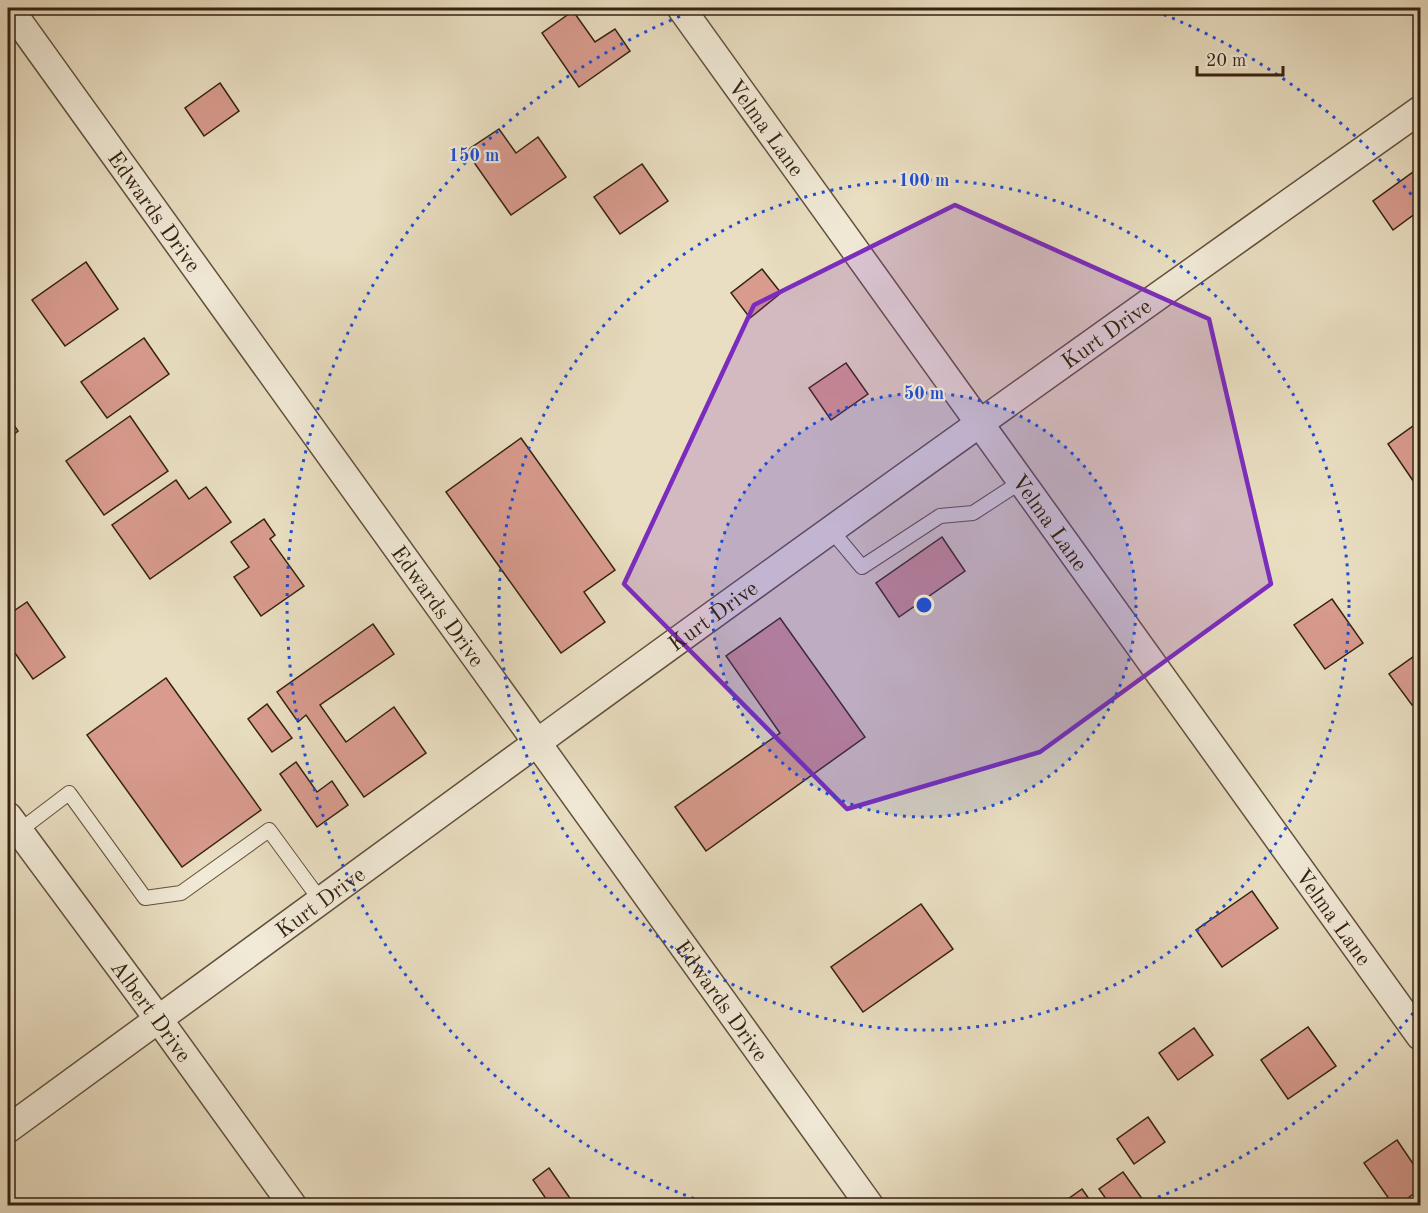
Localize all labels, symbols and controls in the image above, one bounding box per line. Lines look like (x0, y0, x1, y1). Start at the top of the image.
scale bar (1197, 39, 1282, 77)
text: 20 m (1206, 52, 1246, 70)
street label: Velma Lane (723, 76, 807, 181)
text: 150 m (449, 147, 499, 165)
street label: Edwards Drive (103, 148, 204, 277)
text: 100 m (899, 172, 949, 190)
street label: Kurt Drive (1058, 296, 1156, 374)
text: 50 m (904, 385, 944, 403)
street label: Velma Lane (1007, 471, 1091, 575)
street label: Edwards Drive (386, 542, 488, 671)
street label: Kurt Drive (665, 577, 762, 656)
centre of rings (914, 595, 934, 615)
street label: Kurt Drive (273, 864, 370, 943)
street label: Velma Lane (1291, 865, 1374, 970)
street label: Edwards Drive (670, 937, 771, 1066)
street label: Albert Drive (106, 957, 194, 1067)

